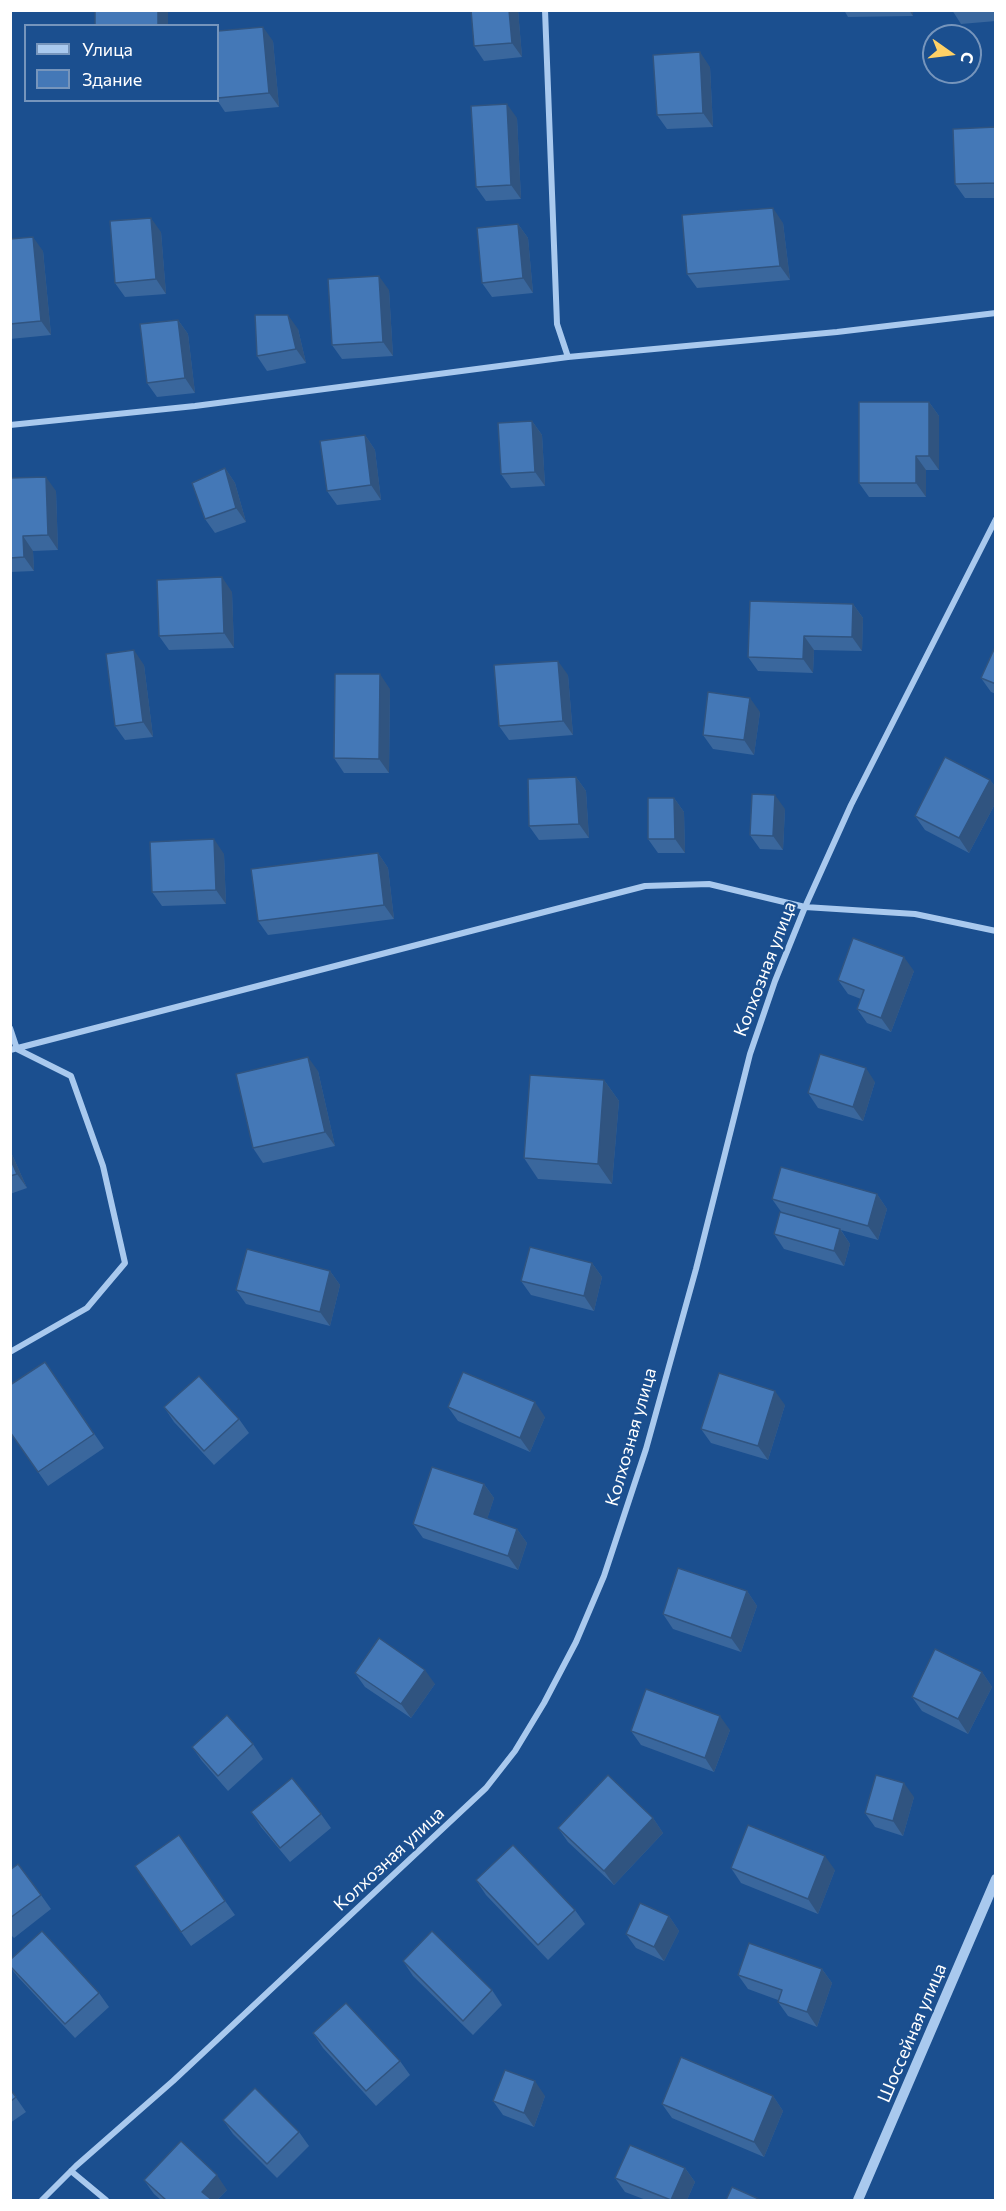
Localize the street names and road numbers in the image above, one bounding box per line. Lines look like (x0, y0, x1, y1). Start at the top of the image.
street label: Колхозная улица (729, 898, 801, 1040)
street label: Колхозная улица (601, 1365, 661, 1509)
street label: Колхозная улица (329, 1802, 449, 1916)
street label: Шоссейная улица (873, 1960, 951, 2106)

